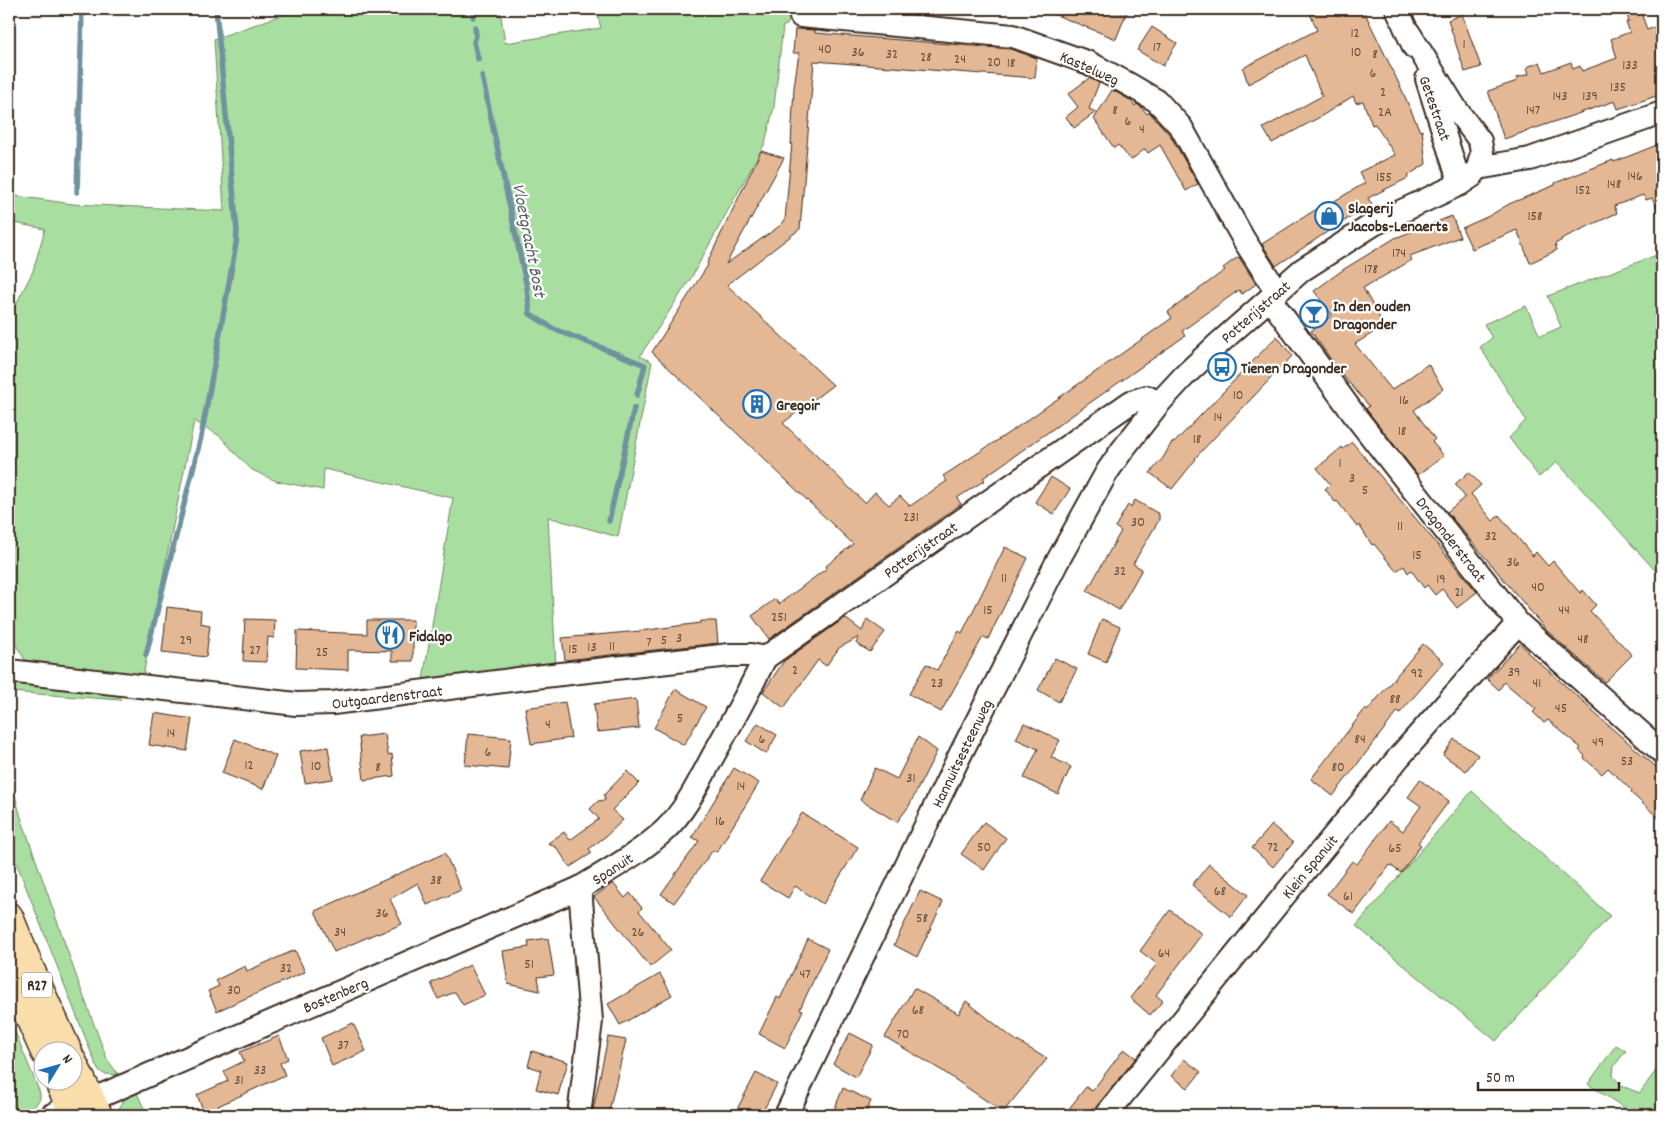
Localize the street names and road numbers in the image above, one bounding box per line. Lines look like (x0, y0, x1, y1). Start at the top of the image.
street label: Kastelweg (1056, 46, 1122, 93)
street label: Getestraat (1412, 73, 1456, 145)
street label: Potterijstraat (1217, 276, 1297, 350)
street label: Dragonderstraat (1409, 493, 1491, 588)
street label: Potterijstraat (880, 517, 963, 585)
street label: Outgaardenstraat (331, 680, 444, 717)
street label: Hannuitsesteenweg (927, 696, 1000, 812)
street label: Klein Spanuit (1277, 831, 1345, 905)
street label: Spanuit (588, 848, 639, 892)
road number: R27 (22, 972, 52, 998)
street label: Bostenberg (300, 972, 372, 1020)

